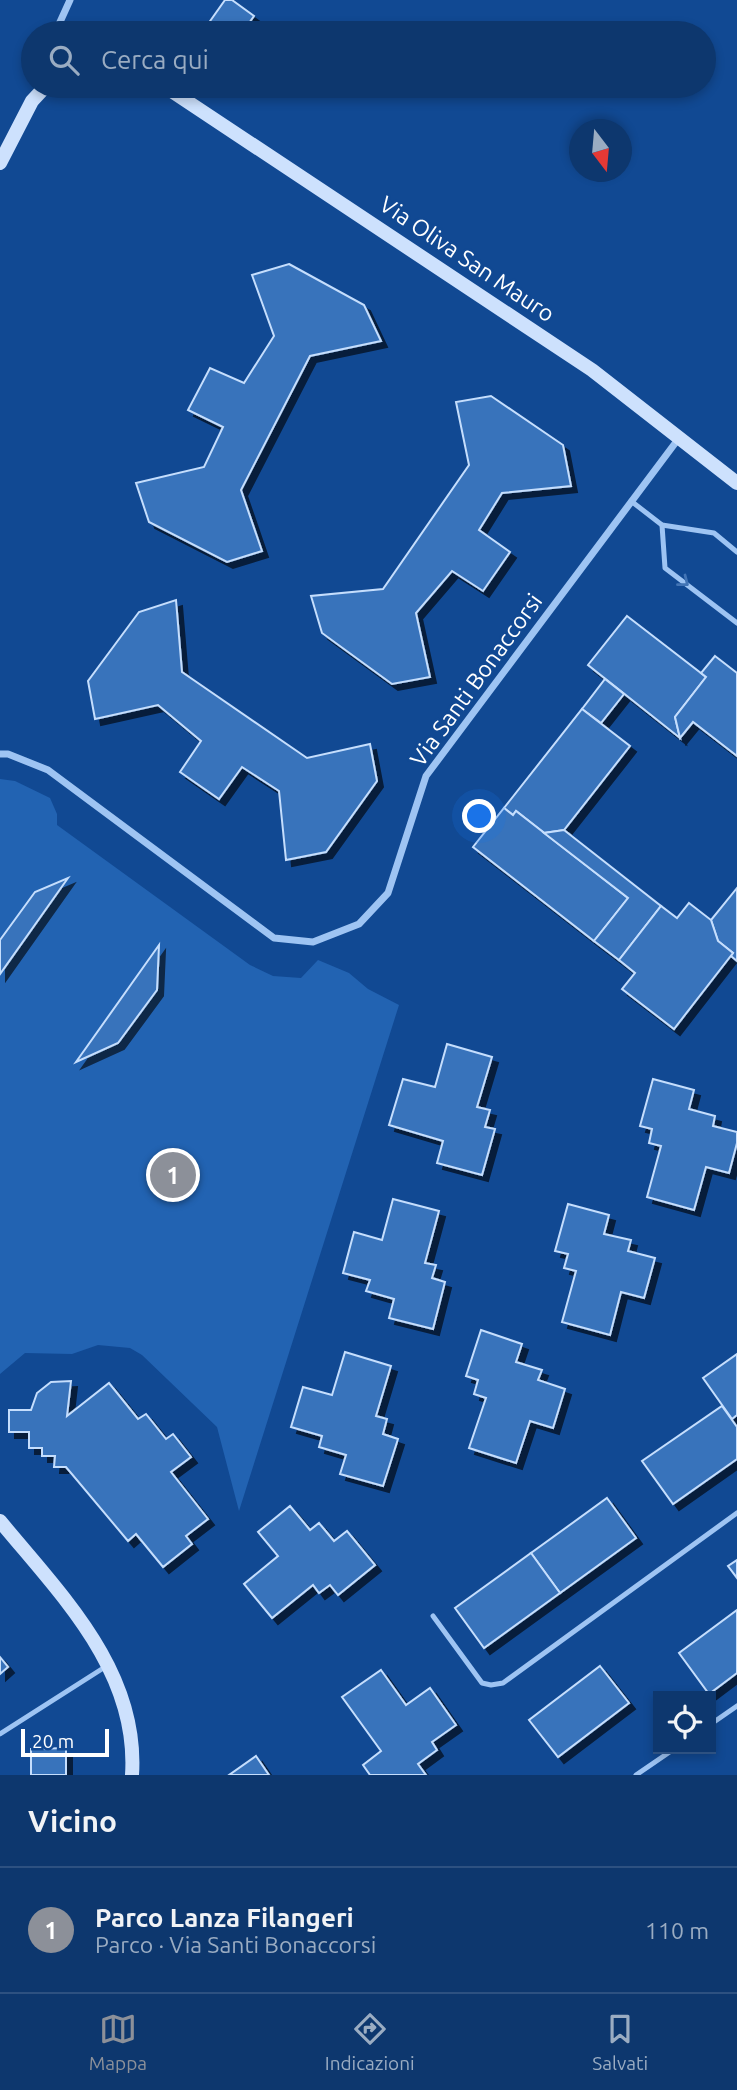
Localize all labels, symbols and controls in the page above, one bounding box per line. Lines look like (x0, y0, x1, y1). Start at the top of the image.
search box (21, 21, 716, 98)
icon: search (45, 41, 83, 79)
text: Cerca qui (101, 45, 209, 74)
north arrow (569, 119, 632, 182)
street label: Via Oliva San Mauro (375, 191, 559, 326)
one-way arrow (677, 574, 689, 587)
street label: Via Santi Bonaccorsi (405, 589, 547, 771)
your location (462, 799, 496, 833)
pin: 1 (150, 1149, 196, 1201)
map controls (653, 1691, 716, 1754)
button: locate (653, 1691, 716, 1754)
scale bar (21, 1726, 108, 1758)
text: 20 m (32, 1730, 74, 1752)
text: Vicino (28, 1804, 117, 1838)
text: Parco Lanza Filangeri (95, 1903, 354, 1932)
text: 1 (45, 1918, 57, 1943)
text: 110 m (645, 1918, 709, 1943)
text: Parco · Via Santi Bonaccorsi (95, 1932, 376, 1957)
tab: Mappa (89, 2010, 147, 2074)
tab: Indicazioni (325, 2010, 415, 2074)
tab: Salvati (592, 2010, 648, 2074)

